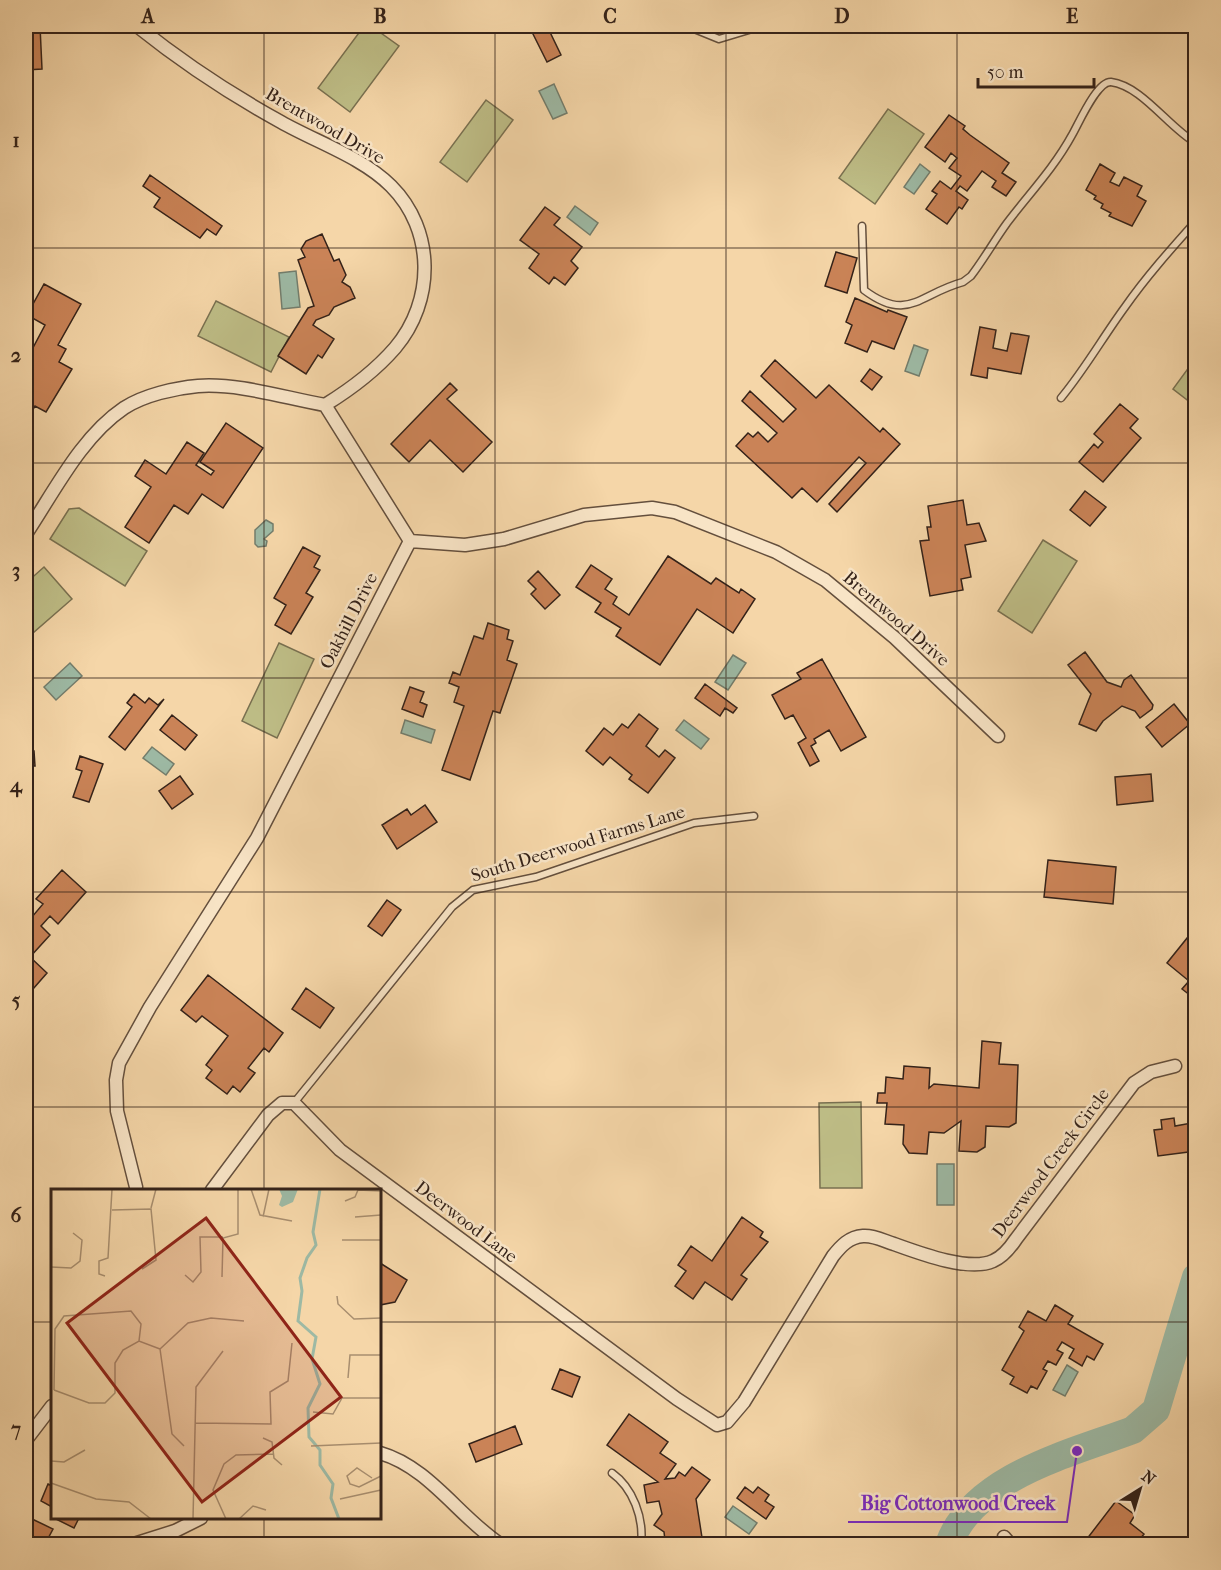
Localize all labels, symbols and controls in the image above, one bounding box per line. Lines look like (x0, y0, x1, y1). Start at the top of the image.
text: A (140, 5, 156, 28)
text: B (373, 5, 387, 28)
text: C (603, 5, 617, 28)
text: D (834, 5, 850, 28)
text: E (1066, 5, 1078, 28)
scale bar (978, 51, 1094, 89)
text: 50 m (987, 62, 1024, 83)
street label: Brentwood Drive (262, 83, 388, 169)
text: 1 (12, 129, 20, 152)
text: 2 (11, 344, 21, 367)
text: 3 (12, 559, 20, 582)
street label: Brentwood Drive (839, 567, 953, 671)
street label: Oakhill Drive (316, 569, 382, 673)
text: 4 (9, 774, 23, 798)
street label: South Deerwood Farms Lane (469, 801, 688, 887)
text: 5 (12, 989, 21, 1012)
street label: Deerwood Creek Circle (988, 1084, 1114, 1242)
street label: Deerwood Lane (411, 1177, 521, 1267)
inset map (51, 1189, 381, 1519)
text: 6 (11, 1204, 23, 1227)
text: 7 (10, 1418, 21, 1441)
north arrow (1110, 1459, 1170, 1519)
text: N (1138, 1466, 1160, 1489)
callout: Big Cottonwood Creek (848, 1484, 1067, 1522)
text: Big Cottonwood Creek (861, 1492, 1056, 1515)

